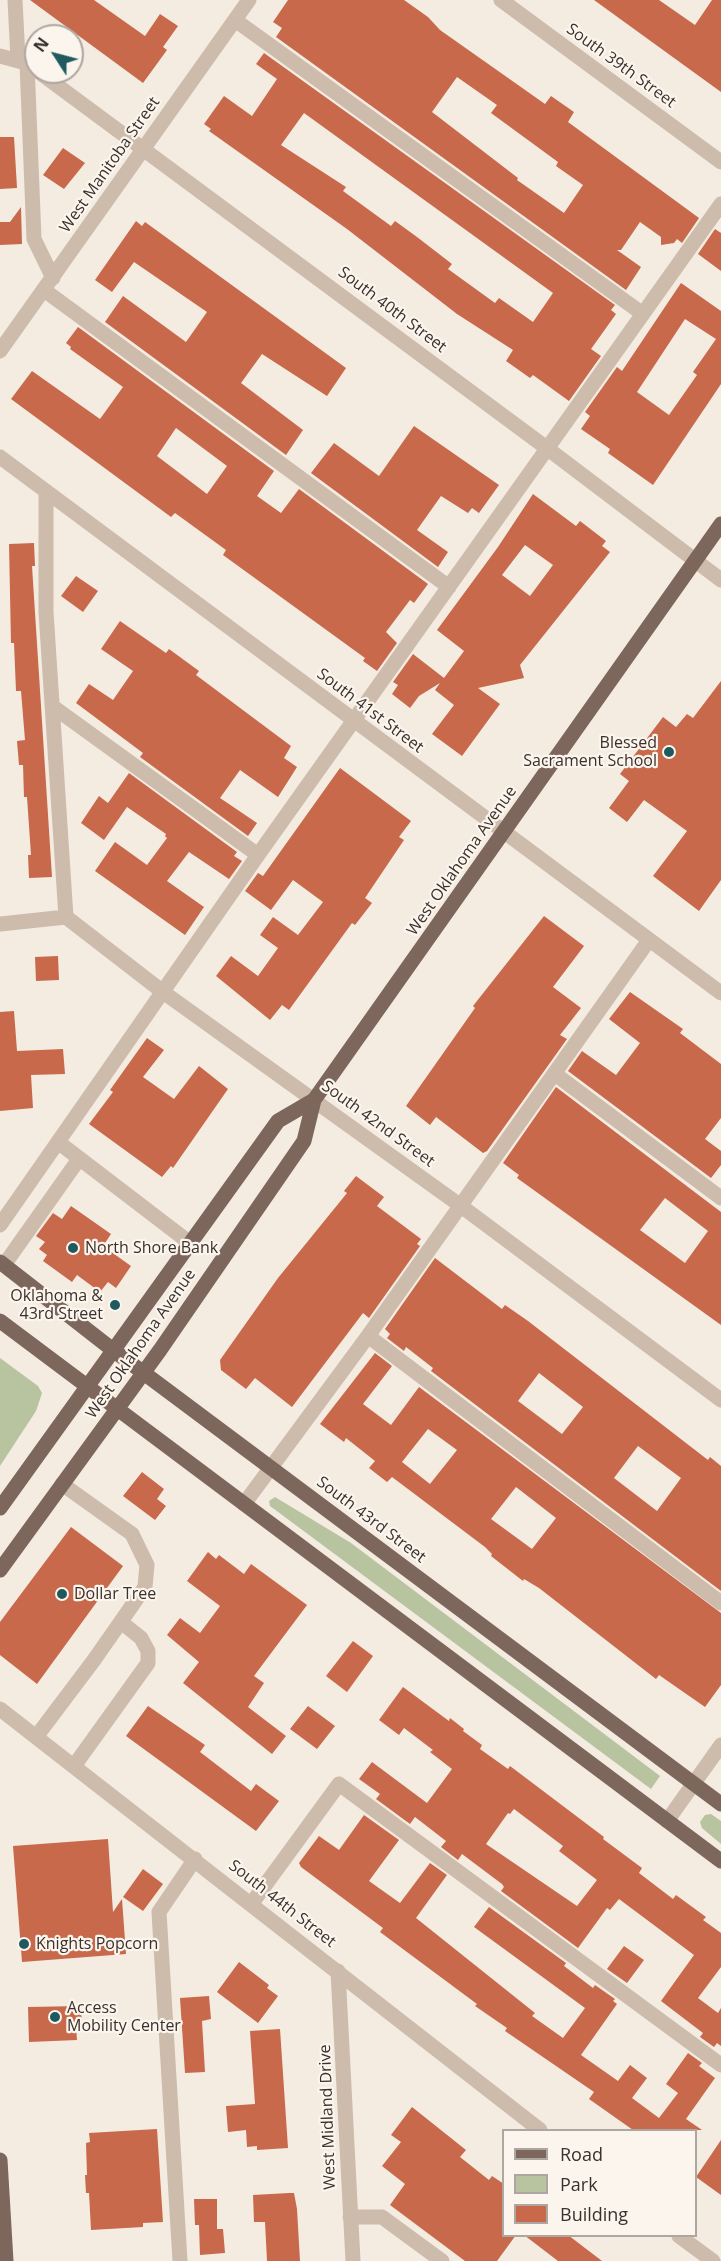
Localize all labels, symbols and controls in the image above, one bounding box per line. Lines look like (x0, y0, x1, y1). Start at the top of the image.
street label: South 39th Street (563, 20, 679, 112)
north arrow (24, 24, 84, 84)
text: N (28, 33, 54, 56)
street label: West Manitoba Street (56, 93, 164, 237)
street label: South 40th Street (334, 263, 450, 357)
street label: South 41st Street (313, 665, 427, 757)
place label: Blessed Sacrament School (523, 733, 657, 771)
marker: Blessed Sacrament School (662, 745, 676, 759)
street label: West Oklahoma Avenue (403, 783, 521, 939)
street label: South 42nd Street (318, 1077, 438, 1171)
place label: North Shore Bank (85, 1238, 218, 1258)
marker: North Shore Bank (66, 1241, 80, 1255)
street label: West Oklahoma Avenue (82, 1266, 200, 1422)
place label: Oklahoma & 43rd Street (10, 1286, 103, 1324)
marker: Oklahoma & 43rd Street (108, 1298, 122, 1312)
street label: South 43rd Street (313, 1473, 429, 1567)
place label: Dollar Tree (74, 1584, 156, 1604)
marker: Dollar Tree (55, 1587, 69, 1601)
street label: South 44th Street (225, 1856, 339, 1952)
place label: Knights Popcorn (36, 1934, 158, 1954)
marker: Knights Popcorn (17, 1937, 31, 1951)
place label: Access Mobility Center (67, 1998, 181, 2036)
marker: Access Mobility Center (48, 2010, 62, 2024)
street label: West Midland Drive (316, 2044, 340, 2190)
legend (502, 2129, 697, 2237)
text: Road (560, 2142, 603, 2166)
text: Park (560, 2172, 598, 2196)
text: Building (560, 2202, 628, 2226)

